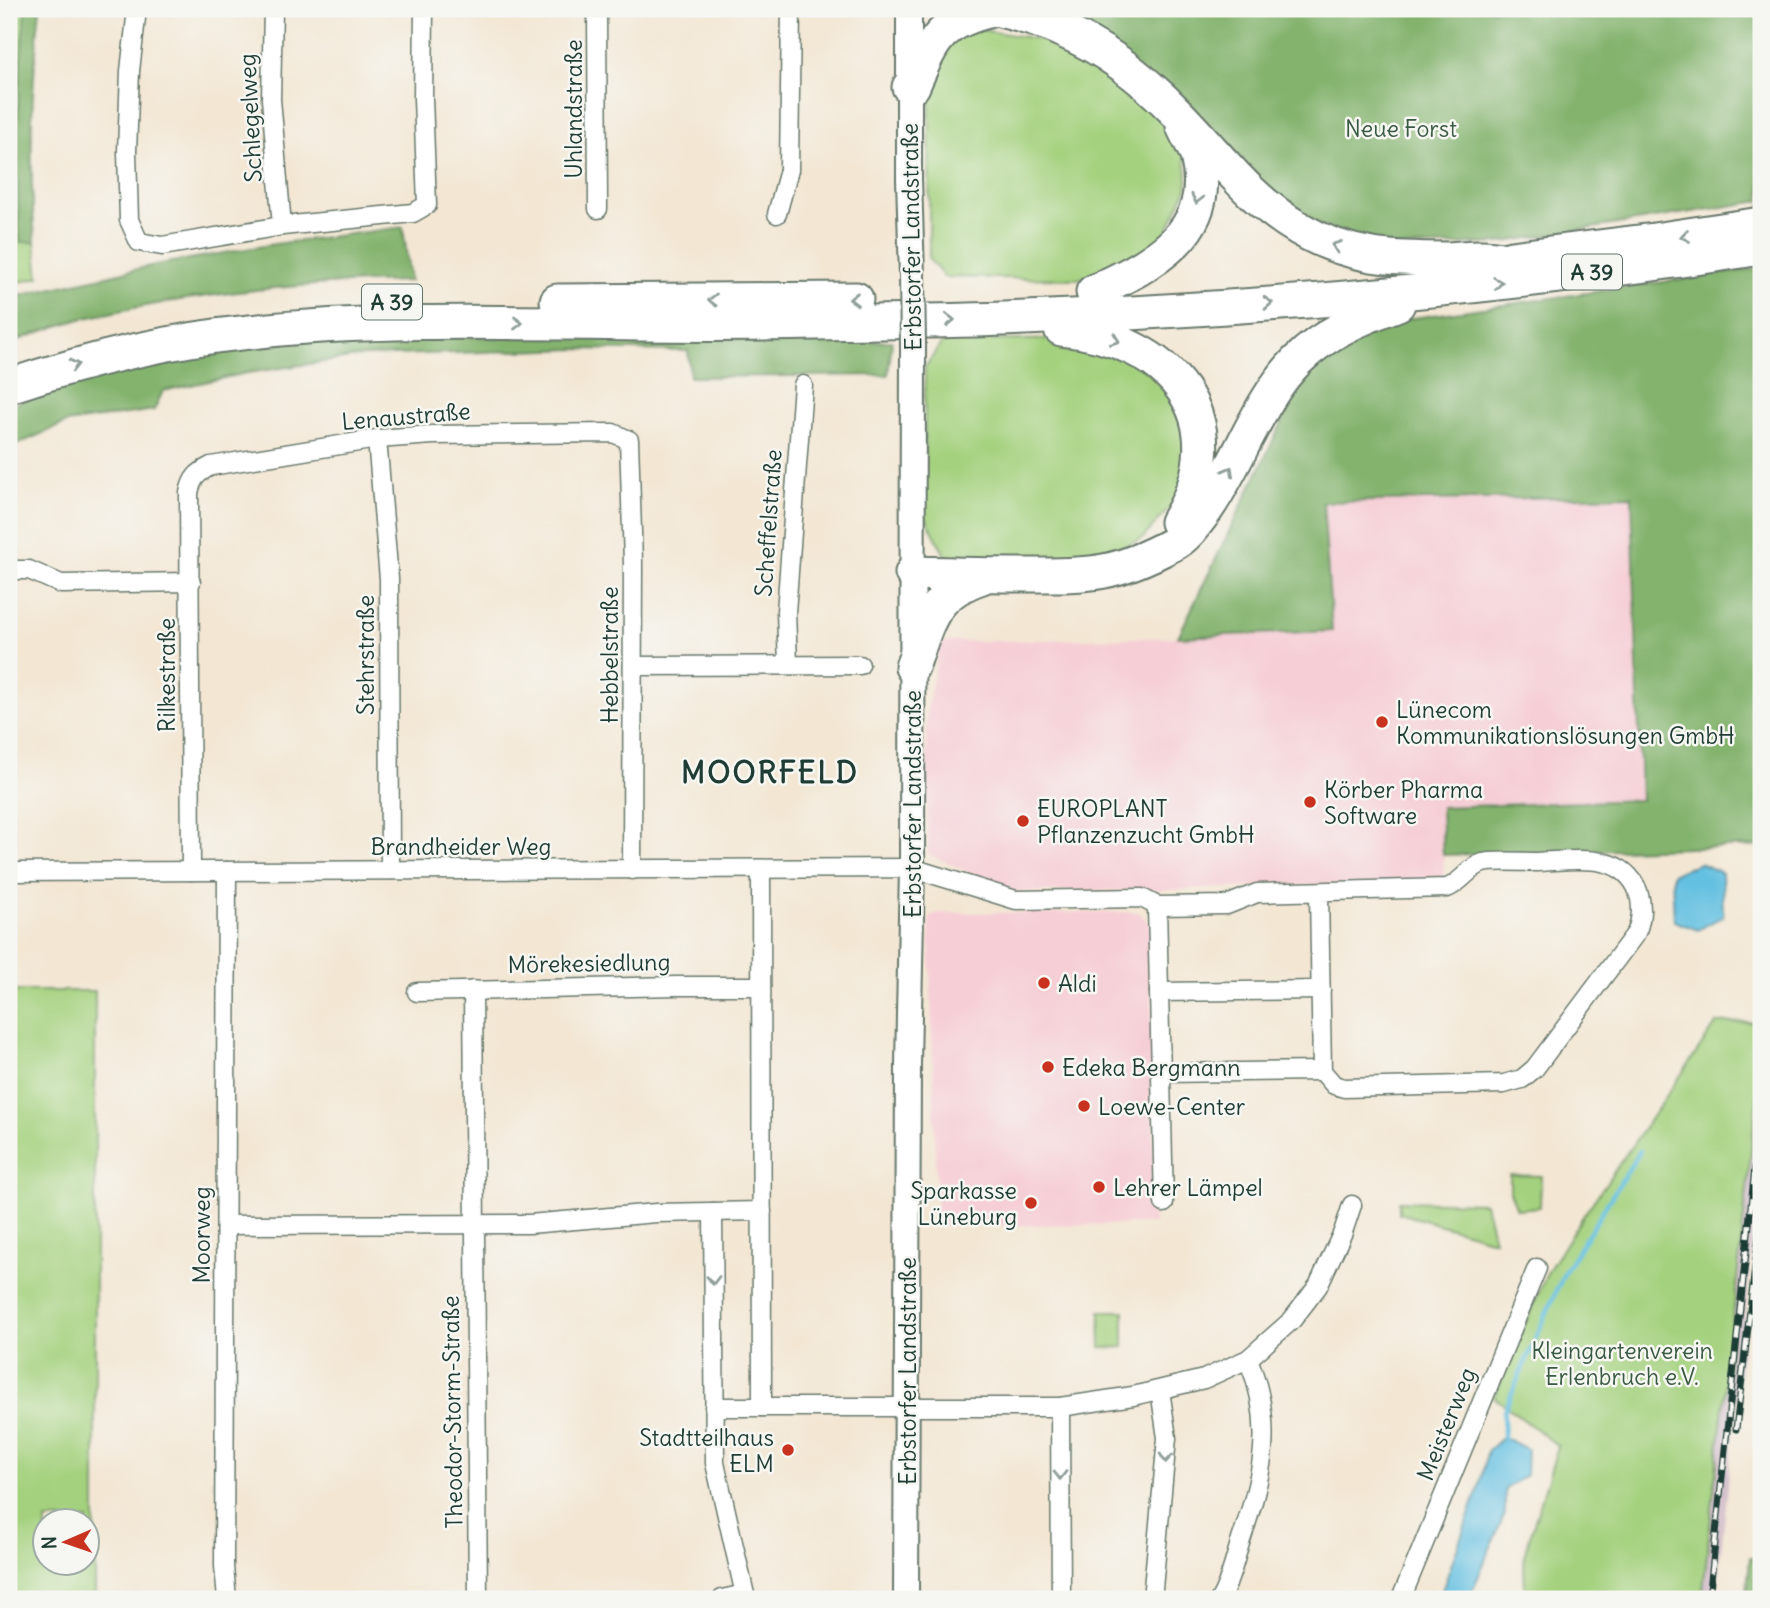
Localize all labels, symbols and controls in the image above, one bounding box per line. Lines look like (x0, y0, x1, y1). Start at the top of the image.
street label: Uhlandstraße (559, 39, 588, 179)
street label: Schlegelweg (232, 53, 268, 183)
park label: Neue Forst (1345, 114, 1457, 143)
street label: Erbstorfer Landstraße (895, 123, 927, 351)
one-way arrow (1191, 193, 1206, 205)
one-way arrow (1679, 228, 1691, 243)
one-way arrow (1331, 240, 1343, 254)
road number: A 39 (1562, 254, 1622, 290)
one-way arrow (1493, 276, 1504, 291)
road number: A 39 (362, 284, 422, 320)
one-way arrow (848, 291, 858, 307)
one-way arrow (707, 292, 718, 308)
one-way arrow (1262, 296, 1273, 311)
one-way arrow (946, 312, 956, 328)
one-way arrow (513, 315, 524, 331)
one-way arrow (1108, 332, 1120, 346)
one-way arrow (67, 359, 79, 373)
street label: Lenaustraße (340, 396, 472, 436)
street label: Scheffelstraße (748, 448, 788, 598)
one-way arrow (1221, 466, 1234, 479)
street label: Hebbelstraße (595, 586, 624, 724)
street label: Stehrstraße (351, 595, 380, 715)
street label: Rilkestraße (152, 618, 181, 732)
street label: Erbstorfer Landstraße (898, 690, 927, 918)
place label: Lünecom Kommunikationslösungen GmbH (1396, 695, 1735, 750)
marker: Lünecom Kommunikationslösungen GmbH (1374, 714, 1390, 730)
district label: MOORFELD (681, 753, 859, 791)
place label: Körber Pharma Software (1324, 775, 1483, 830)
place label: EUROPLANT Pflanzenzucht GmbH (1037, 794, 1255, 849)
marker: Körber Pharma Software (1302, 794, 1318, 810)
marker: EUROPLANT Pflanzenzucht GmbH (1015, 813, 1031, 829)
street label: Brandheider Weg (371, 832, 551, 861)
street label: Mörekesiedlung (507, 947, 671, 979)
place label: Aldi (1058, 969, 1097, 998)
marker: Aldi (1036, 975, 1052, 991)
place label: Edeka Bergmann (1062, 1053, 1241, 1082)
marker: Edeka Bergmann (1040, 1059, 1056, 1075)
place label: Loewe-Center (1098, 1092, 1246, 1121)
marker: Loewe-Center (1076, 1098, 1092, 1114)
place label: Lehrer Lämpel (1113, 1173, 1263, 1202)
place label: Sparkasse Lüneburg (911, 1176, 1017, 1231)
marker: Lehrer Lämpel (1091, 1179, 1107, 1195)
street label: Moorweg (187, 1186, 216, 1284)
marker: Sparkasse Lüneburg (1023, 1195, 1039, 1211)
street label: Erbstorfer Landstraße (893, 1257, 922, 1485)
one-way arrow (705, 1276, 721, 1286)
street label: Theodor-Storm-Straße (435, 1295, 469, 1529)
park label: Kleingartenverein Erlenbruch e.V. (1531, 1336, 1713, 1391)
street label: Meisterweg (1410, 1363, 1482, 1485)
place label: Stadtteilhaus ELM (639, 1423, 774, 1478)
marker: Stadtteilhaus ELM (780, 1442, 796, 1458)
one-way arrow (1158, 1452, 1173, 1464)
one-way arrow (1053, 1470, 1068, 1481)
north arrow (32, 1506, 102, 1576)
text: N (37, 1536, 61, 1550)

